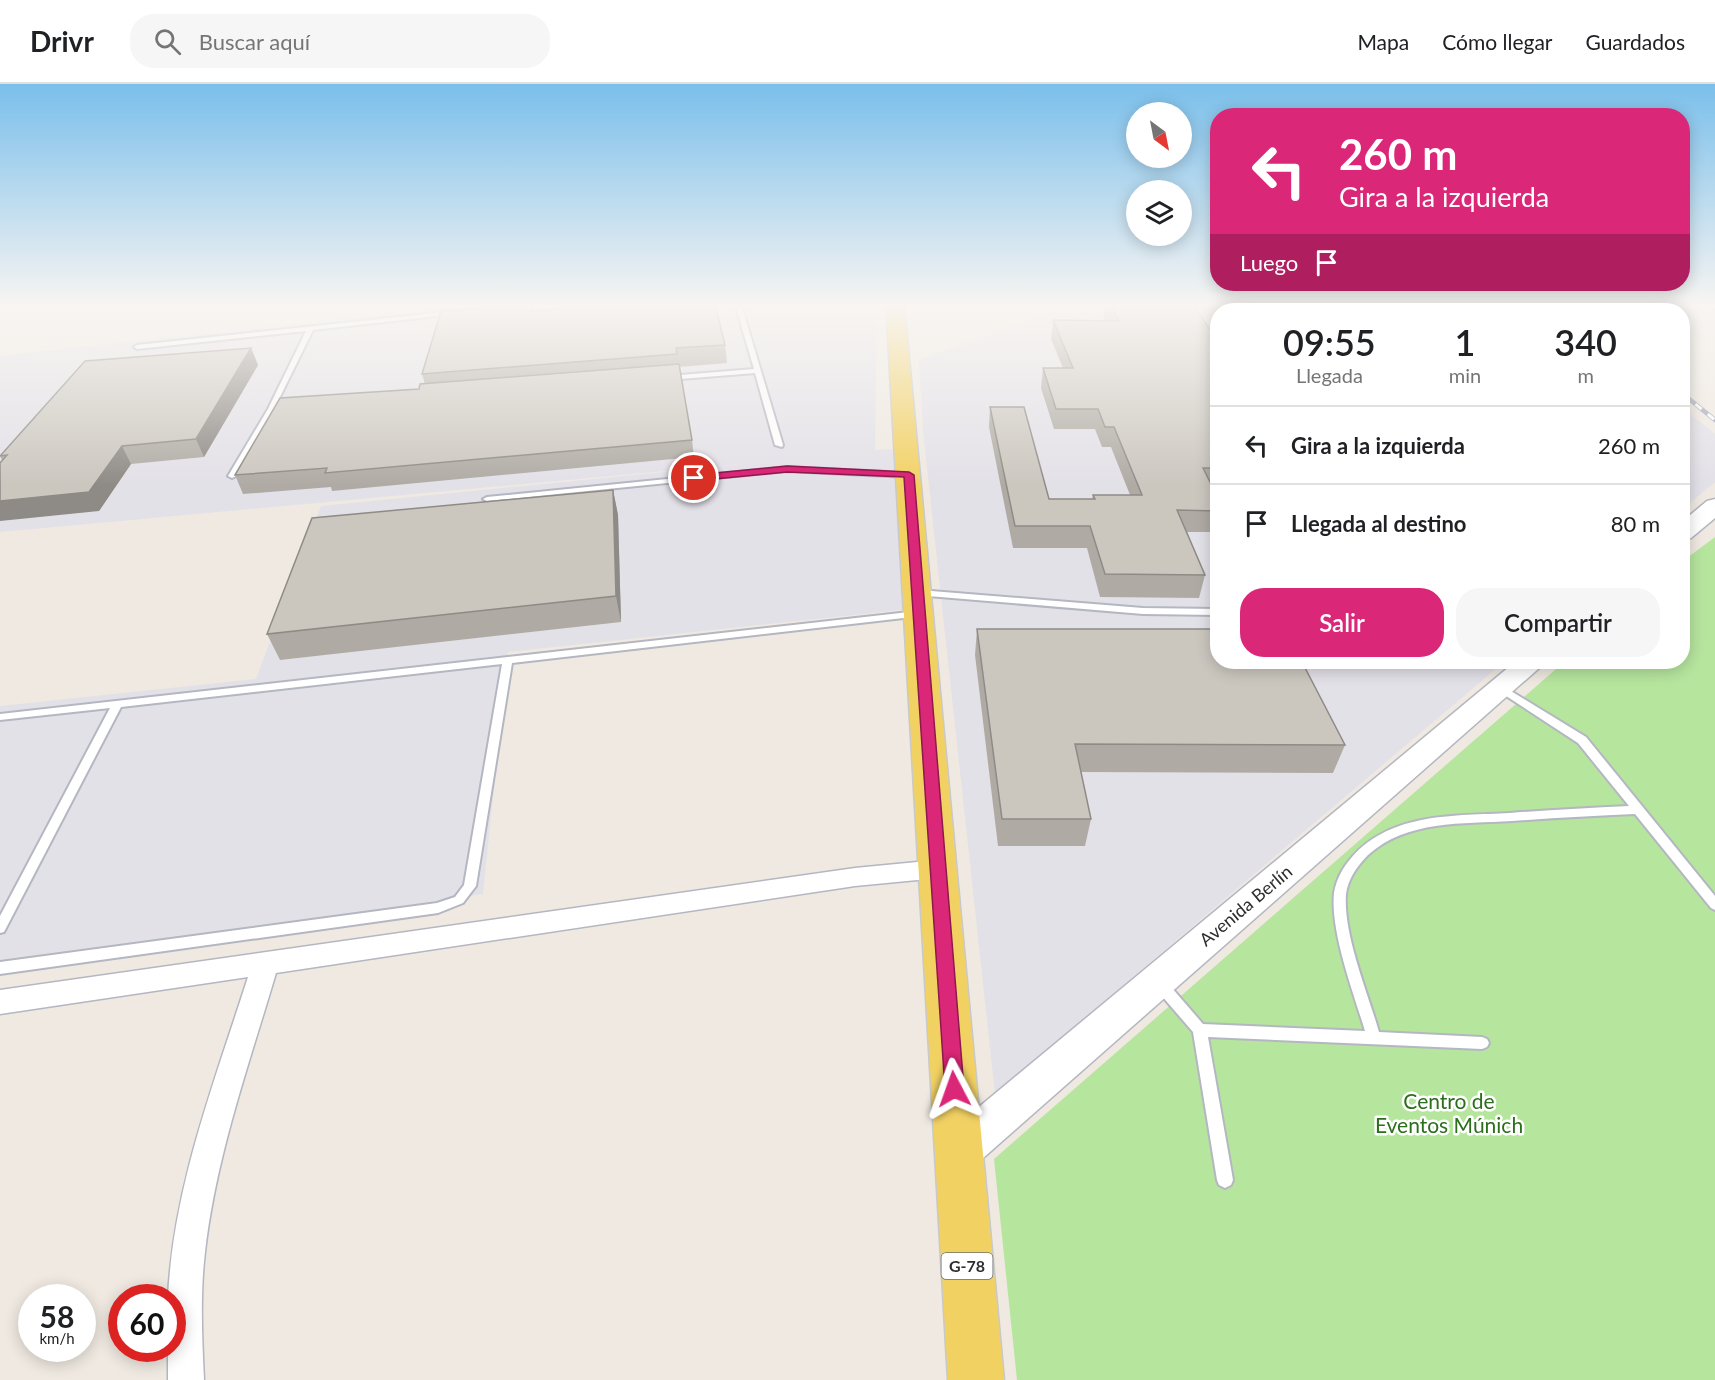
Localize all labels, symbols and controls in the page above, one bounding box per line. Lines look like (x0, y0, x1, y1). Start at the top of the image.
search box (130, 14, 550, 68)
text: Drivr (30, 24, 94, 58)
icon: search (151, 25, 184, 58)
text: Buscar aquí (199, 28, 310, 55)
text: Mapa (1357, 29, 1409, 54)
text: Cómo llegar (1442, 29, 1553, 54)
text: Guardados (1586, 29, 1685, 54)
north arrow (1126, 102, 1192, 168)
map controls (1126, 102, 1192, 246)
text: 260 m (1339, 129, 1457, 179)
icon: left (1240, 132, 1318, 210)
button: layers (1126, 180, 1192, 246)
text: Gira a la izquierda (1339, 180, 1549, 213)
icon: arrive (1310, 246, 1343, 279)
text: Luego (1240, 249, 1298, 276)
text: 09:55 (1283, 320, 1376, 364)
text: 1 (1455, 320, 1475, 364)
text: 340 (1554, 320, 1617, 364)
text: Llegada (1296, 363, 1363, 387)
text: min (1449, 363, 1481, 387)
text: m (1577, 363, 1594, 387)
icon: left (1240, 429, 1273, 462)
text: Gira a la izquierda (1291, 432, 1465, 459)
text: 260 m (1598, 432, 1660, 459)
pin (668, 452, 719, 503)
icon: arrive (677, 461, 710, 494)
icon: arrive (1240, 507, 1273, 540)
text: Llegada al destino (1291, 510, 1467, 537)
text: 80 m (1611, 510, 1660, 537)
button: Salir (1240, 588, 1444, 657)
button: Compartir (1456, 588, 1660, 657)
street label: Avenida Berlín (1195, 860, 1296, 950)
position arrow (922, 1057, 986, 1121)
park label: Centro de Eventos Múnich (1375, 1088, 1523, 1137)
road number: G-78 (942, 1253, 992, 1279)
speed limit sign: 60 (108, 1284, 186, 1362)
text: 58 (40, 1298, 74, 1334)
text: km/h (39, 1329, 75, 1347)

